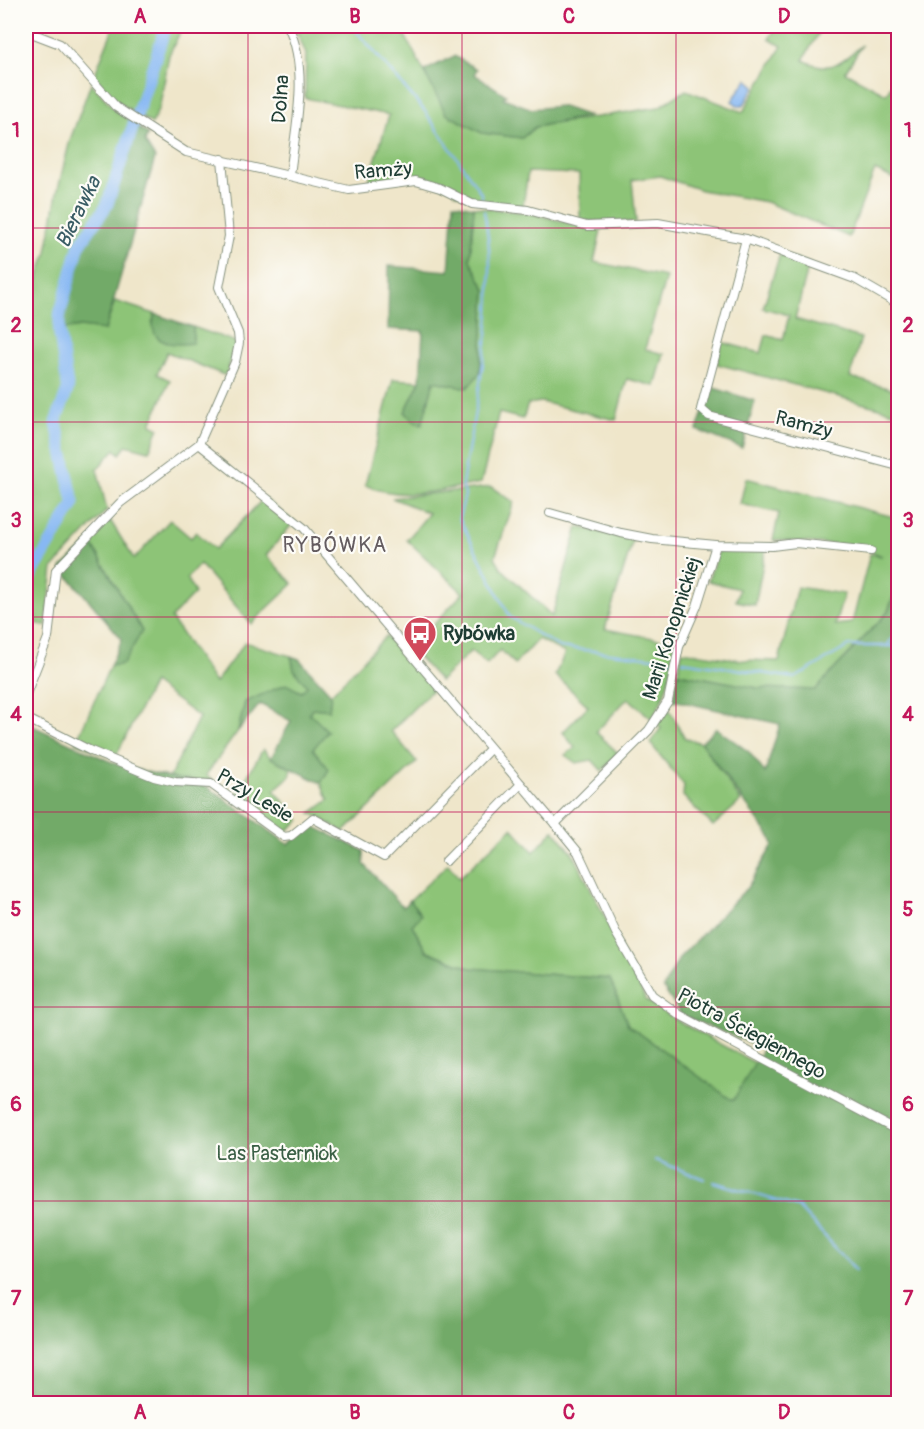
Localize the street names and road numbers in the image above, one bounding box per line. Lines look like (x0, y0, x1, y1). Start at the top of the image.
street label: Dolna (266, 74, 295, 124)
street label: Ramży (353, 156, 413, 185)
street label: Ramży (773, 405, 835, 444)
street label: Marii Konopnickiej (637, 554, 706, 703)
street label: Przy Lesie (212, 763, 298, 828)
street label: Piotra Ściegiennego (673, 982, 831, 1085)

